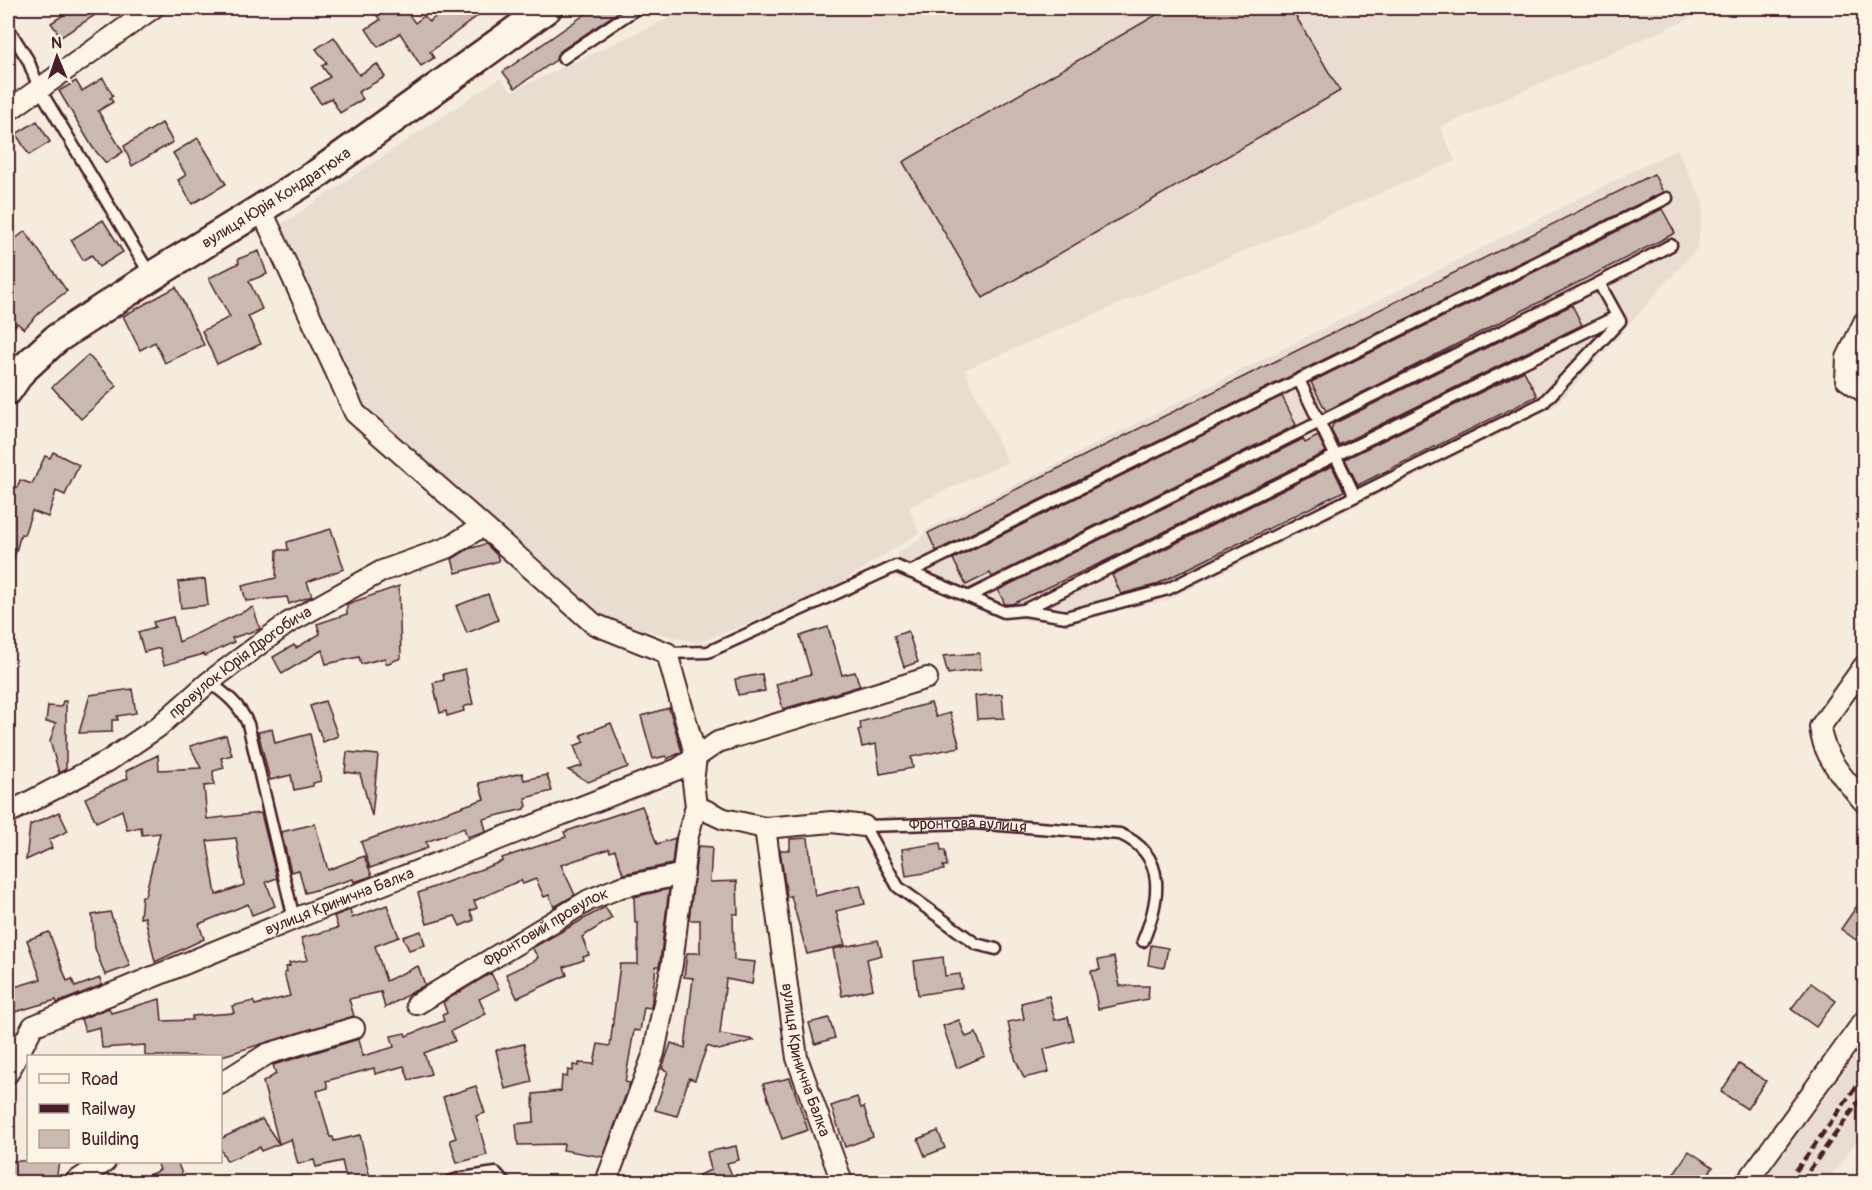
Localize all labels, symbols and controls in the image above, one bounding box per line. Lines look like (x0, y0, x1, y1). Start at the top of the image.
north arrow (27, 27, 87, 87)
text: N (51, 33, 62, 53)
street label: вулиця Юрія Кондратюка (198, 143, 355, 253)
street label: провулок Юрія Дрогобича (164, 602, 315, 723)
street label: Фронтова вулиця (909, 813, 1028, 837)
street label: вулиця Кринична Балка (262, 863, 417, 940)
street label: Фронтовий провулок (479, 883, 611, 972)
street label: вулиця Кринична Балка (777, 982, 835, 1139)
legend (27, 1055, 222, 1163)
text: Road (81, 1068, 118, 1091)
text: Railway (81, 1098, 136, 1121)
text: Building (81, 1128, 139, 1151)

